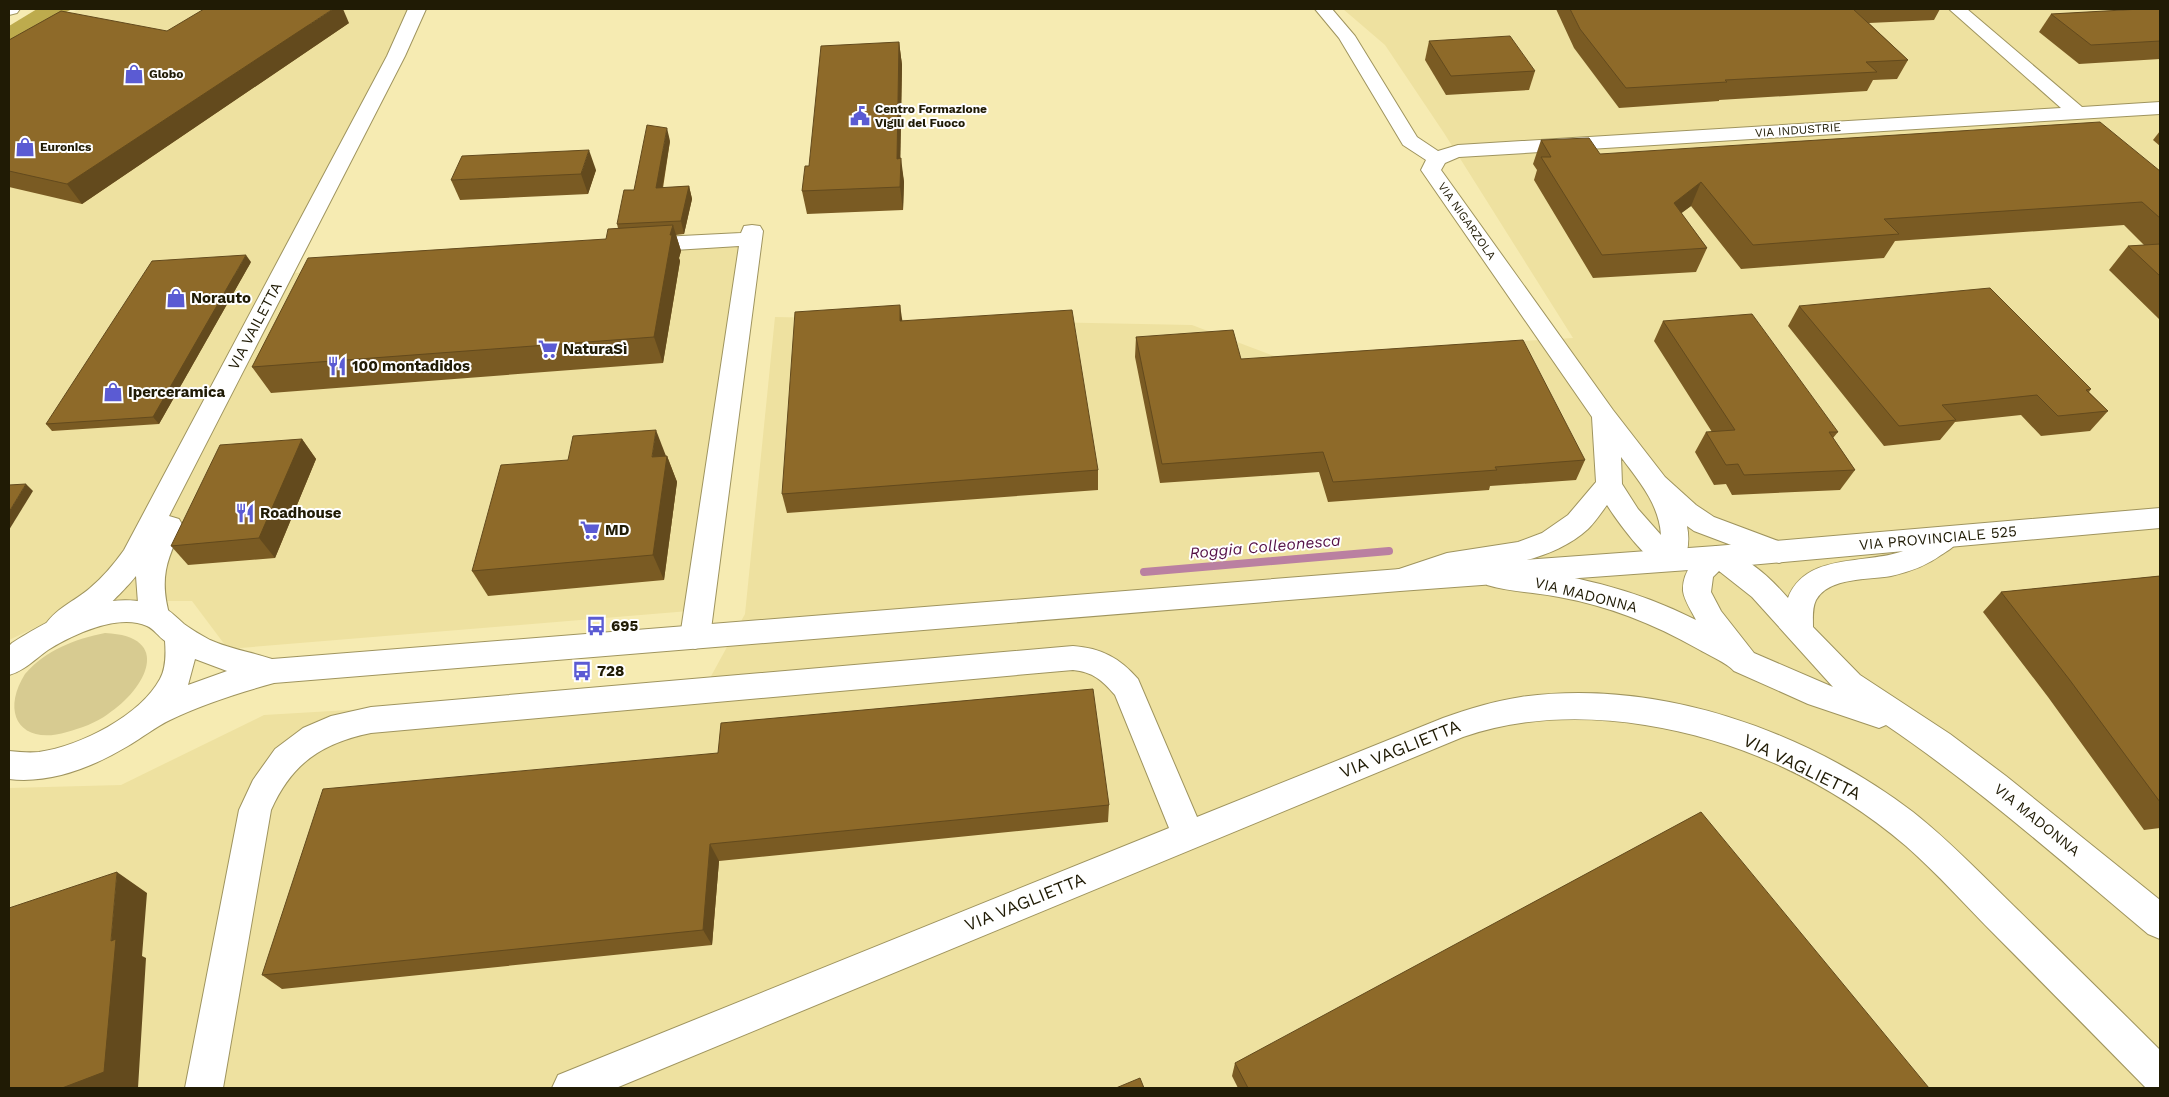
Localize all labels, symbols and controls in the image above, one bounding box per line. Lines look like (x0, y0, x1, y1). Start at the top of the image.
shop icon: Globo (123, 63, 145, 85)
place label: Globo (149, 67, 184, 81)
place label: Centro Formazione Vigili del Fuoco (875, 102, 987, 130)
public building icon: Centro Formazione Vigili del Fuoco (849, 105, 871, 127)
street label: VIA INDUSTRIE (1755, 120, 1842, 140)
shop icon: Euronics (14, 136, 36, 158)
place label: Euronics (40, 140, 92, 154)
street label: VIA NIGARZOLA (1435, 180, 1499, 262)
street label: VIA VAILETTA (224, 279, 286, 373)
shop icon: Norauto (165, 287, 187, 309)
place label: Norauto (191, 289, 251, 307)
supermarket icon: NaturaSì (537, 338, 559, 360)
place label: NaturaSì (563, 340, 627, 358)
restaurant icon: 100 montadidos (326, 355, 348, 377)
place label: 100 montadidos (352, 357, 470, 375)
shop icon: Iperceramica (102, 381, 124, 403)
place label: Iperceramica (128, 383, 225, 401)
restaurant icon: Roadhouse (234, 502, 256, 524)
place label: Roadhouse (260, 504, 342, 522)
supermarket icon: MD (579, 519, 601, 541)
place label: MD (605, 521, 630, 539)
street label: VIA PROVINCIALE 525 (1858, 522, 2018, 554)
water label: Roggia Colleonesca (1189, 530, 1342, 563)
street label: VIA MADONNA (1533, 574, 1639, 616)
bus stop icon: 695 (585, 615, 607, 637)
place label: 695 (611, 617, 638, 635)
bus stop icon: 728 (571, 660, 593, 682)
place label: 728 (597, 662, 624, 680)
street label: VIA VAGLIETTA (1336, 715, 1463, 782)
street label: VIA VAGLIETTA (1740, 729, 1865, 804)
street label: VIA MADONNA (1990, 780, 2084, 860)
street label: VIA VAGLIETTA (961, 868, 1088, 935)

